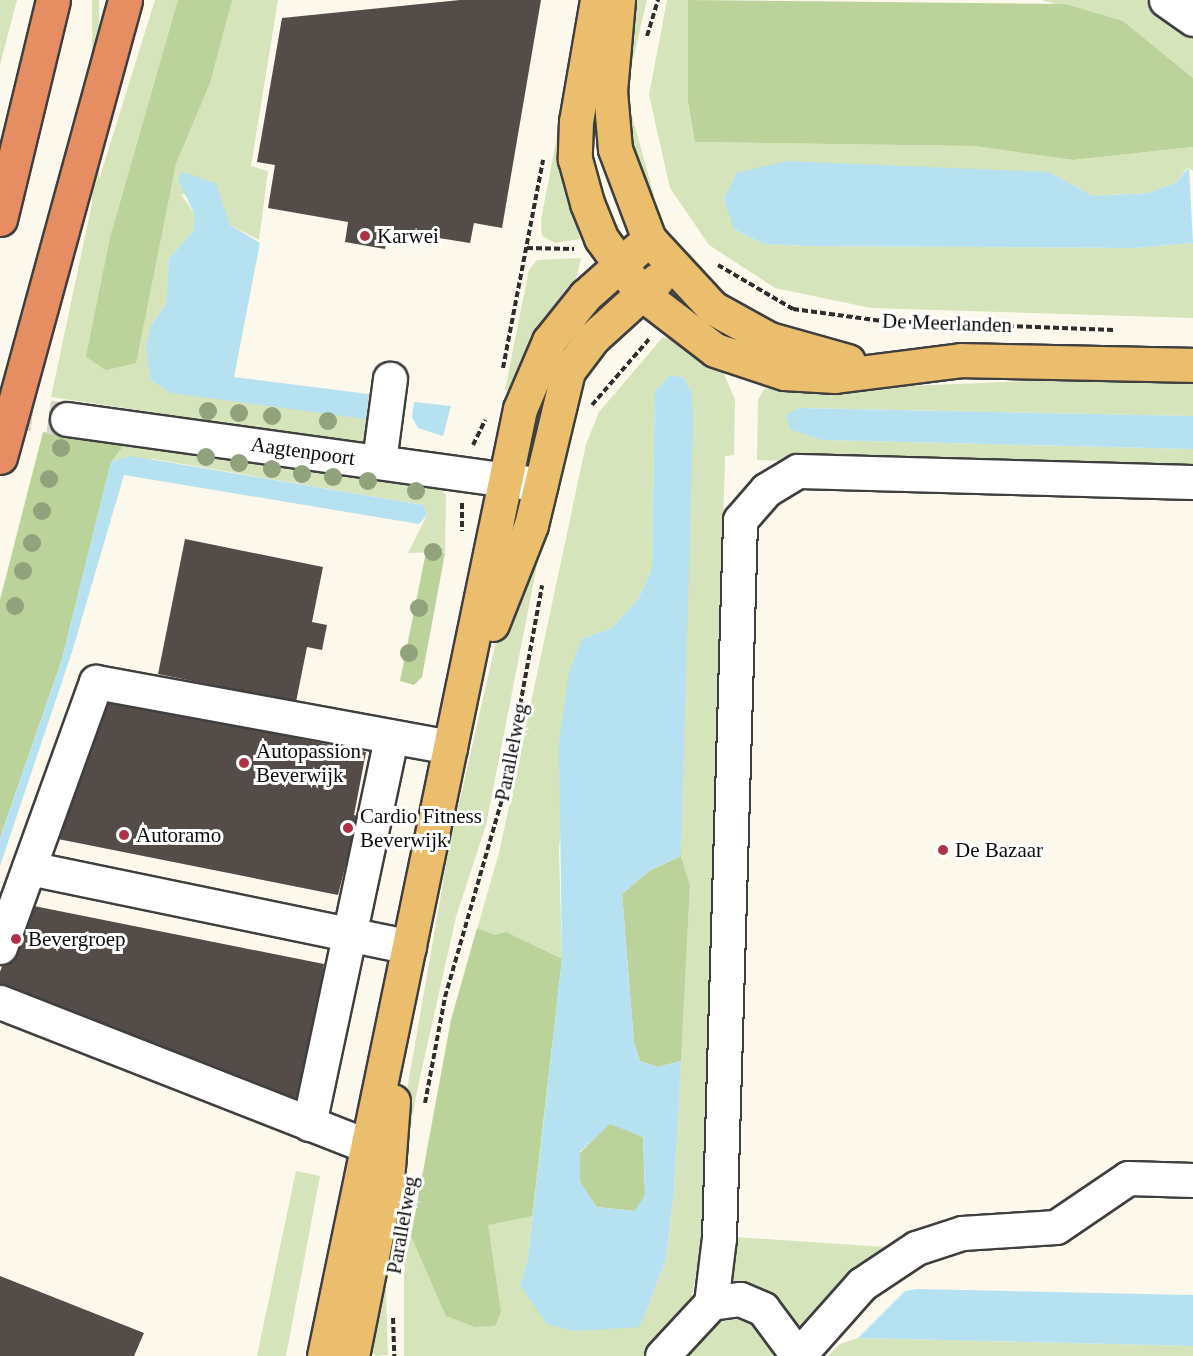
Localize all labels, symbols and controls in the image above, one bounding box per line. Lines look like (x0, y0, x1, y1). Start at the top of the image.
place label: Karwei (377, 223, 439, 249)
marker: Karwei (358, 229, 372, 243)
street label: De Meerlanden (882, 308, 1012, 338)
street label: Aagtenpoort (249, 431, 357, 471)
street label: Parallelweg (489, 701, 533, 803)
place label: Autopassion Beverwijk (256, 738, 361, 788)
marker: Autopassion Beverwijk (237, 756, 251, 770)
place label: Cardio Fitness Beverwijk (360, 803, 482, 853)
marker: Cardio Fitness Beverwijk (341, 821, 355, 835)
place label: Autoramo (136, 822, 221, 848)
marker: Autoramo (117, 828, 131, 842)
place label: De Bazaar (955, 837, 1043, 863)
marker: De Bazaar (936, 843, 950, 857)
place label: Bevergroep (28, 926, 126, 952)
marker: Bevergroep (9, 932, 23, 946)
street label: Parallelweg (381, 1174, 423, 1276)

